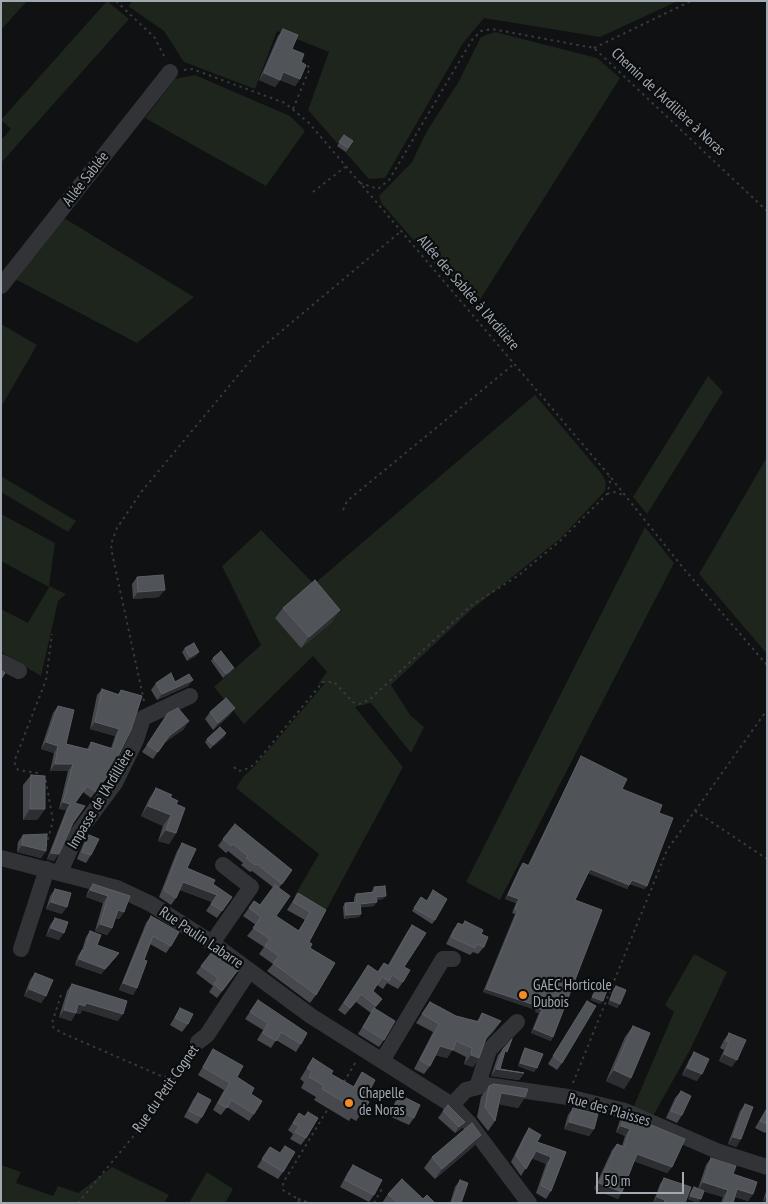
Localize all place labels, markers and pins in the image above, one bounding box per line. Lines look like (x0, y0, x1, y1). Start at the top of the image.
place label: GAEC Horticole Dubois (533, 977, 612, 1012)
marker: GAEC Horticole Dubois (517, 989, 529, 1001)
place label: Chapelle de Noras (359, 1085, 405, 1120)
marker: Chapelle de Noras (343, 1097, 355, 1109)

